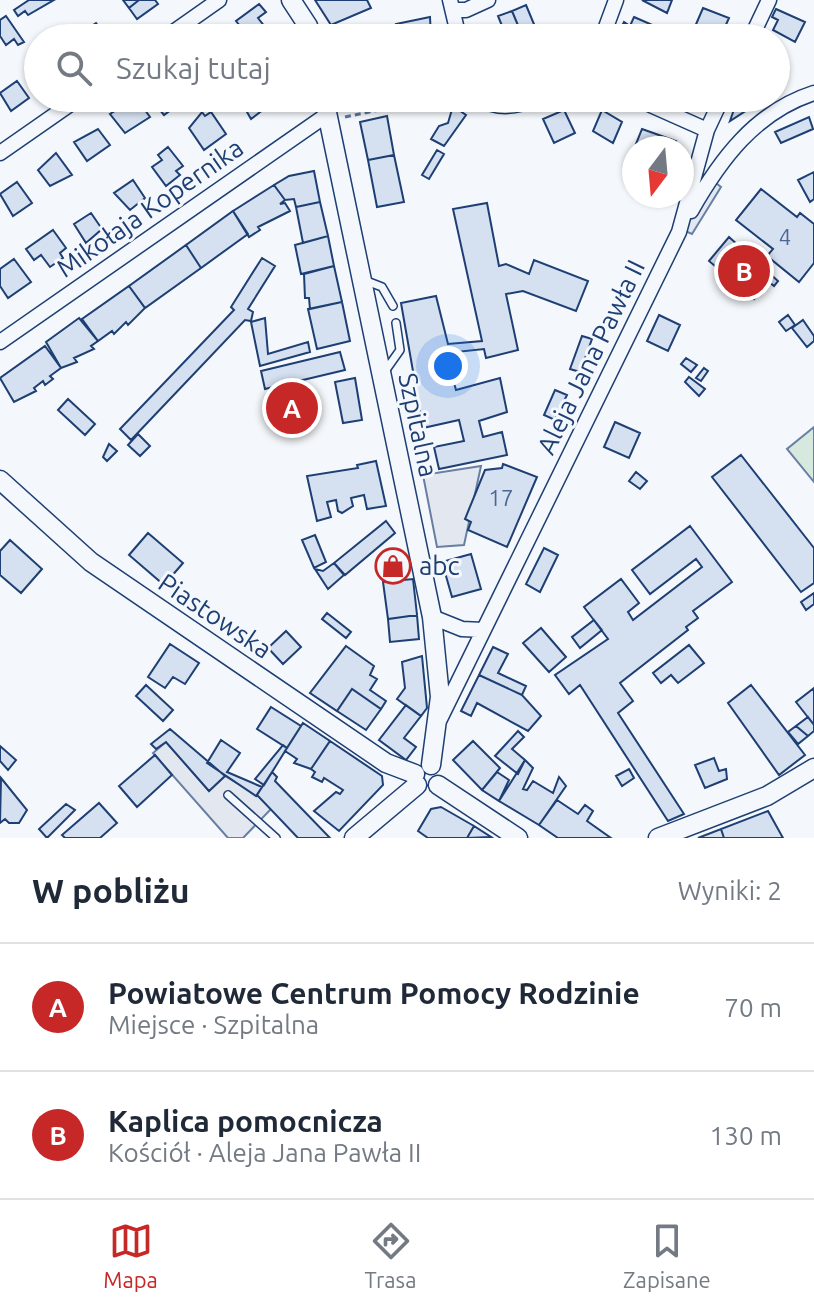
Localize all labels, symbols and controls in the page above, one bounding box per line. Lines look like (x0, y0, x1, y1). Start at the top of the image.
search box (24, 24, 790, 112)
icon: search (52, 46, 96, 90)
text: Szukaj tutaj (116, 51, 271, 85)
street label: Mikołaja Kopernika (51, 132, 248, 283)
north arrow (622, 136, 694, 208)
house number: 4 (779, 224, 791, 249)
pin: B (718, 241, 770, 301)
street label: Aleja Jana Pawła II (531, 255, 650, 459)
your location (428, 346, 468, 386)
street label: Szpitalna (393, 370, 444, 480)
pin: A (266, 378, 318, 438)
house number: 17 (489, 485, 513, 510)
shop icon: abc (374, 547, 412, 585)
place label: abc (419, 551, 460, 580)
street label: Piastowska (153, 567, 277, 664)
text: W pobliżu (32, 871, 190, 909)
text: Wyniki: 2 (678, 876, 782, 905)
text: Powiatowe Centrum Pomocy Rodzinie (108, 976, 640, 1010)
text: A (49, 993, 67, 1022)
text: 70 m (724, 993, 782, 1022)
text: Miejsce · Szpitalna (108, 1010, 319, 1039)
text: Kaplica pomocnicza (108, 1104, 383, 1138)
text: B (49, 1121, 67, 1150)
text: 130 m (710, 1121, 782, 1150)
text: Kościół · Aleja Jana Pawła II (108, 1138, 421, 1167)
tab: Mapa (103, 1219, 158, 1292)
tab: Trasa (365, 1219, 416, 1292)
tab: Zapisane (623, 1219, 711, 1292)

